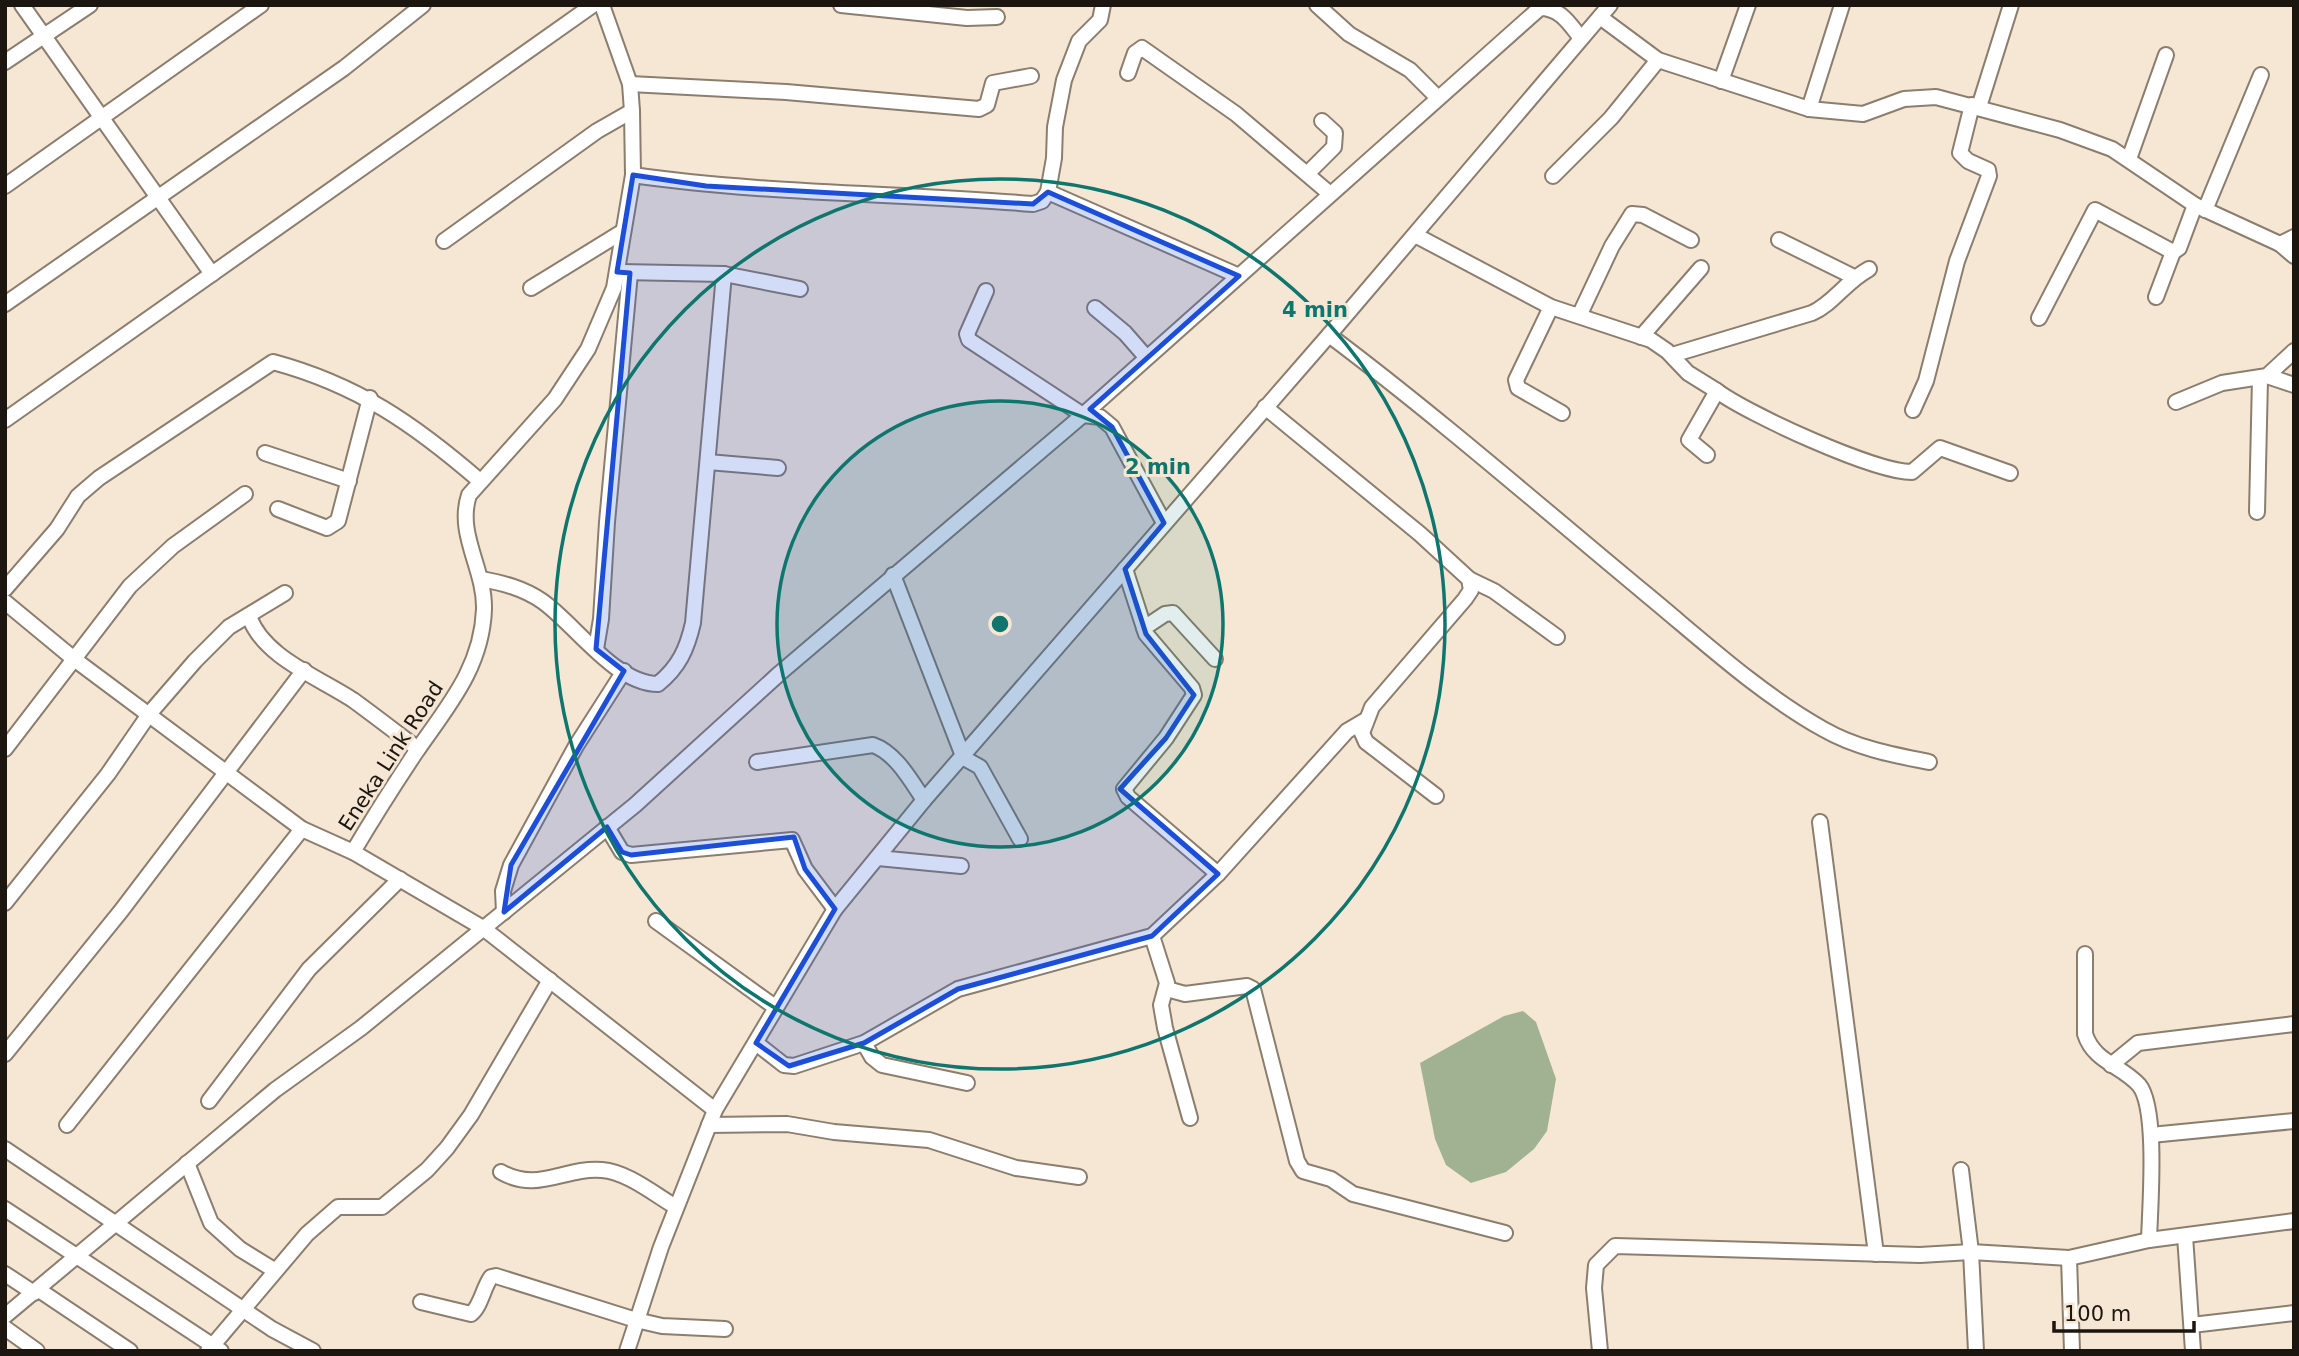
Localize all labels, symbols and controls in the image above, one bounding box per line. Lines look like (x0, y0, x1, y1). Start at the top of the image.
text: 4 min (1282, 298, 1348, 322)
text: 2 min (1125, 455, 1191, 479)
centre of rings (988, 612, 1012, 636)
street label: Eneka Link Road (334, 677, 448, 835)
scale bar (2054, 1290, 2194, 1334)
text: 100 m (2064, 1302, 2131, 1326)

